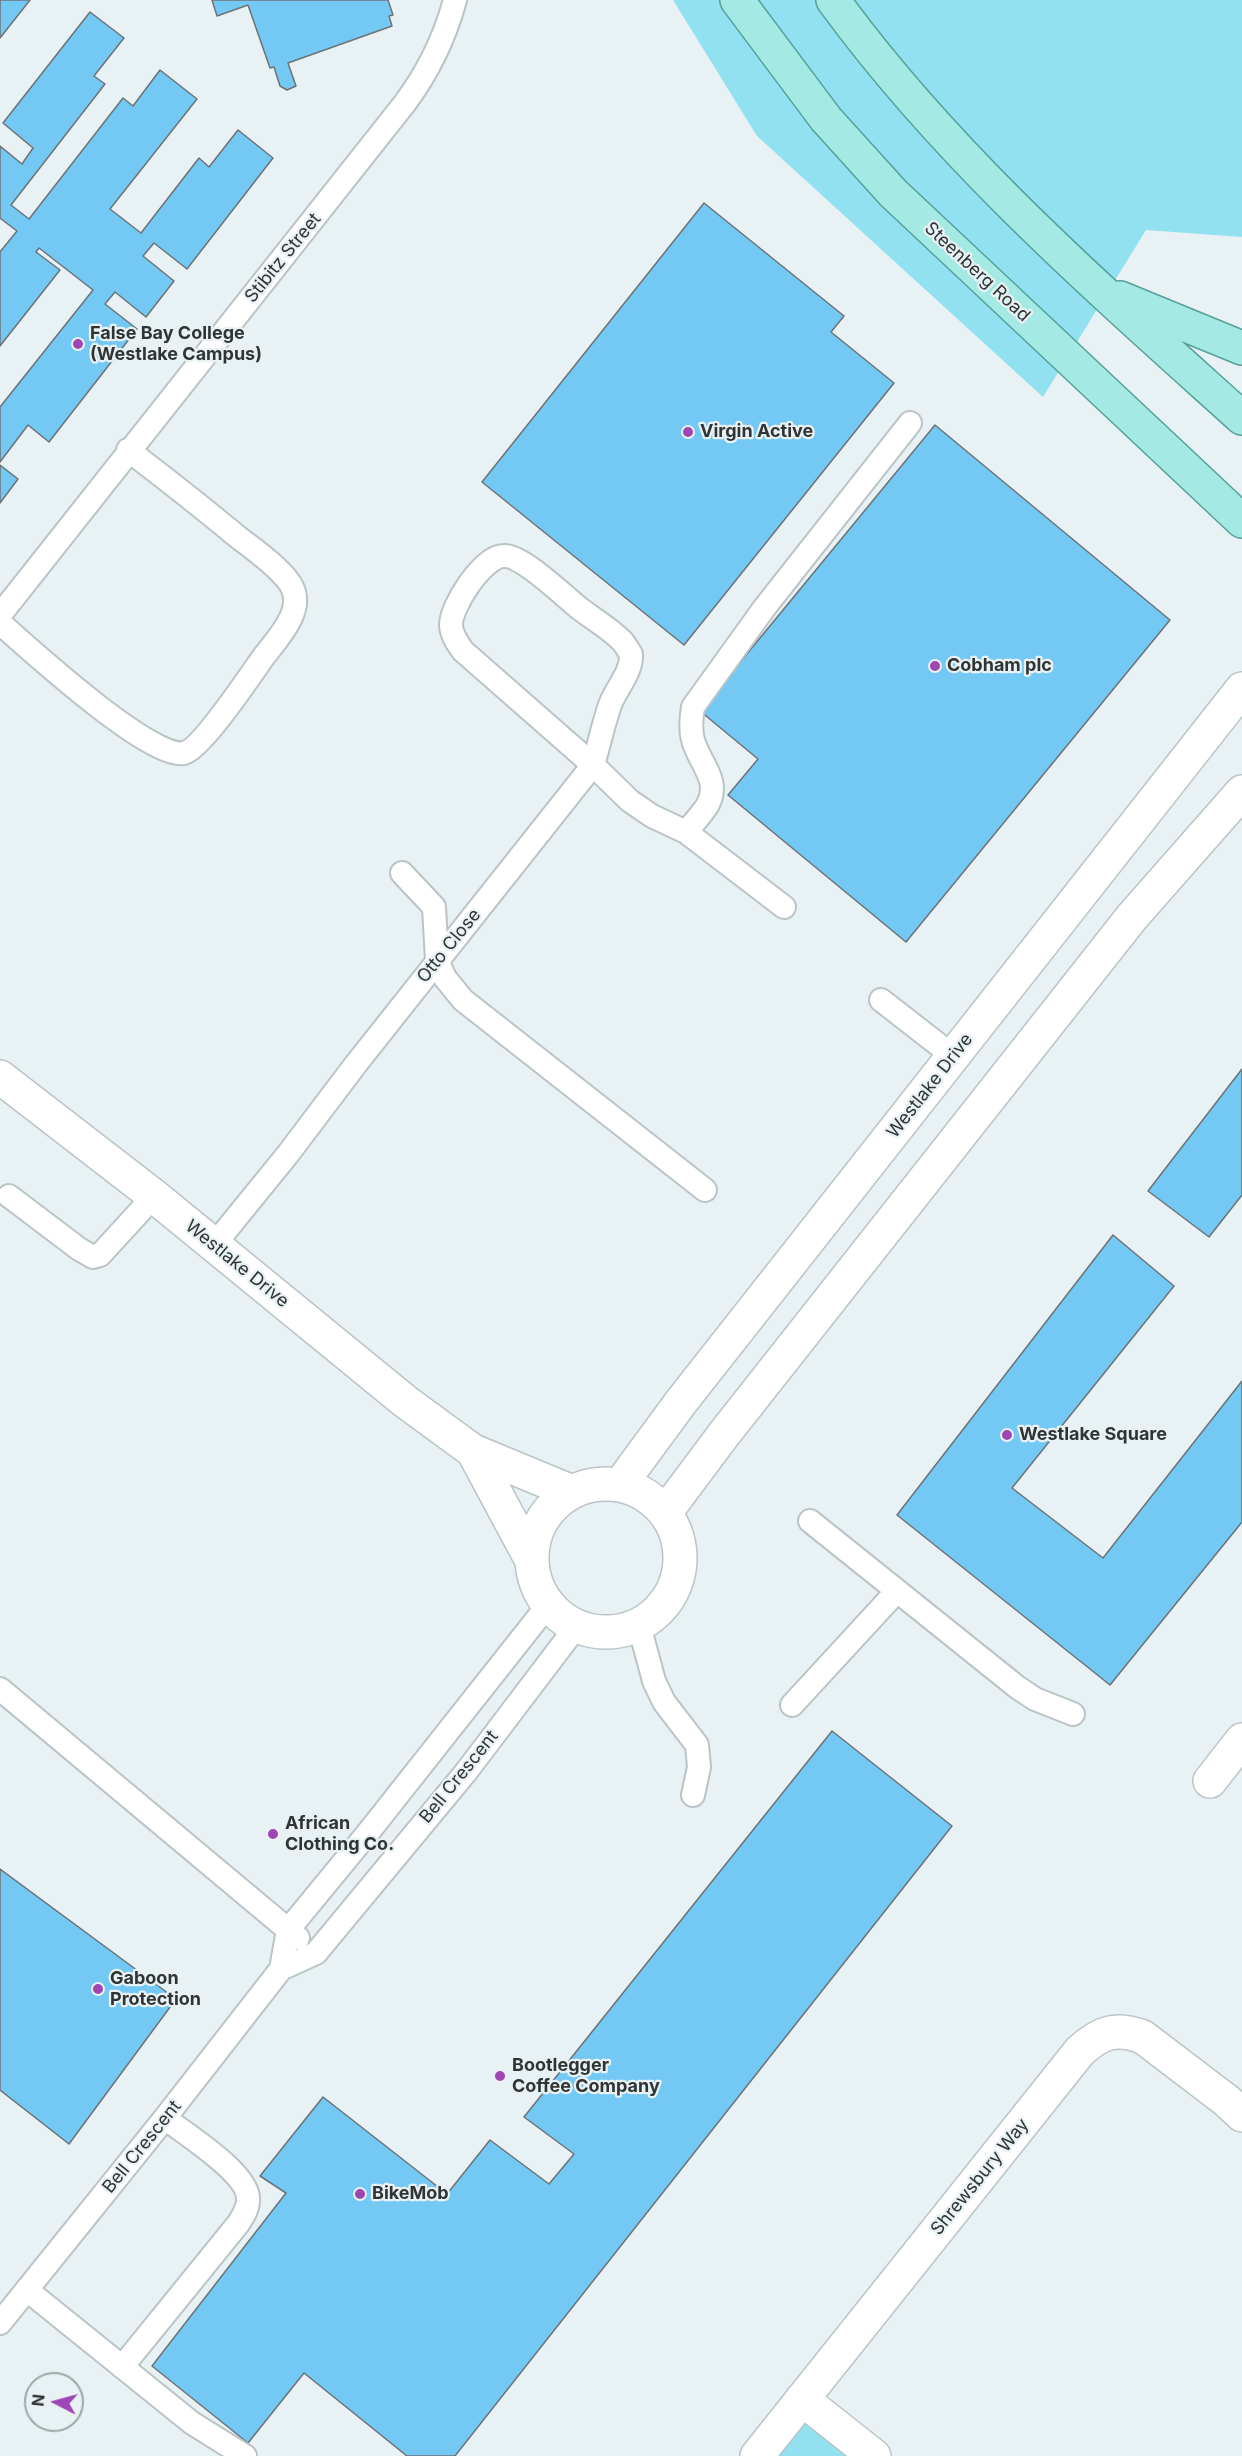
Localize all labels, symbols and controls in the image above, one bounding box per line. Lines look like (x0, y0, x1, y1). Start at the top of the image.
street label: Stibitz Street (240, 209, 326, 307)
street label: Steenberg Road (920, 218, 1034, 326)
place label: False Bay College (Westlake Campus) (90, 323, 262, 366)
marker: False Bay College (Westlake Campus) (71, 337, 85, 351)
place label: Virgin Active (700, 421, 813, 443)
marker: Virgin Active (681, 425, 695, 439)
place label: Cobham plc (947, 655, 1052, 677)
marker: Cobham plc (928, 659, 942, 673)
street label: Otto Close (413, 905, 485, 987)
street label: Westlake Drive (882, 1029, 978, 1143)
street label: Westlake Drive (181, 1216, 293, 1312)
place label: Westlake Square (1019, 1424, 1167, 1446)
marker: Westlake Square (1000, 1428, 1014, 1442)
street label: Bell Crescent (415, 1726, 503, 1828)
place label: African Clothing Co. (285, 1813, 394, 1856)
marker: African Clothing Co. (266, 1827, 280, 1841)
place label: Gaboon Protection (110, 1968, 201, 2010)
marker: Gaboon Protection (91, 1982, 105, 1996)
place label: Bootlegger Coffee Company (512, 2055, 660, 2098)
marker: Bootlegger Coffee Company (493, 2069, 507, 2083)
street label: Bell Crescent (98, 2096, 186, 2198)
street label: Shrewsbury Way (926, 2114, 1034, 2240)
place label: BikeMob (372, 2183, 449, 2205)
marker: BikeMob (353, 2187, 367, 2201)
north arrow (24, 2372, 84, 2432)
text: N (28, 2393, 49, 2407)

